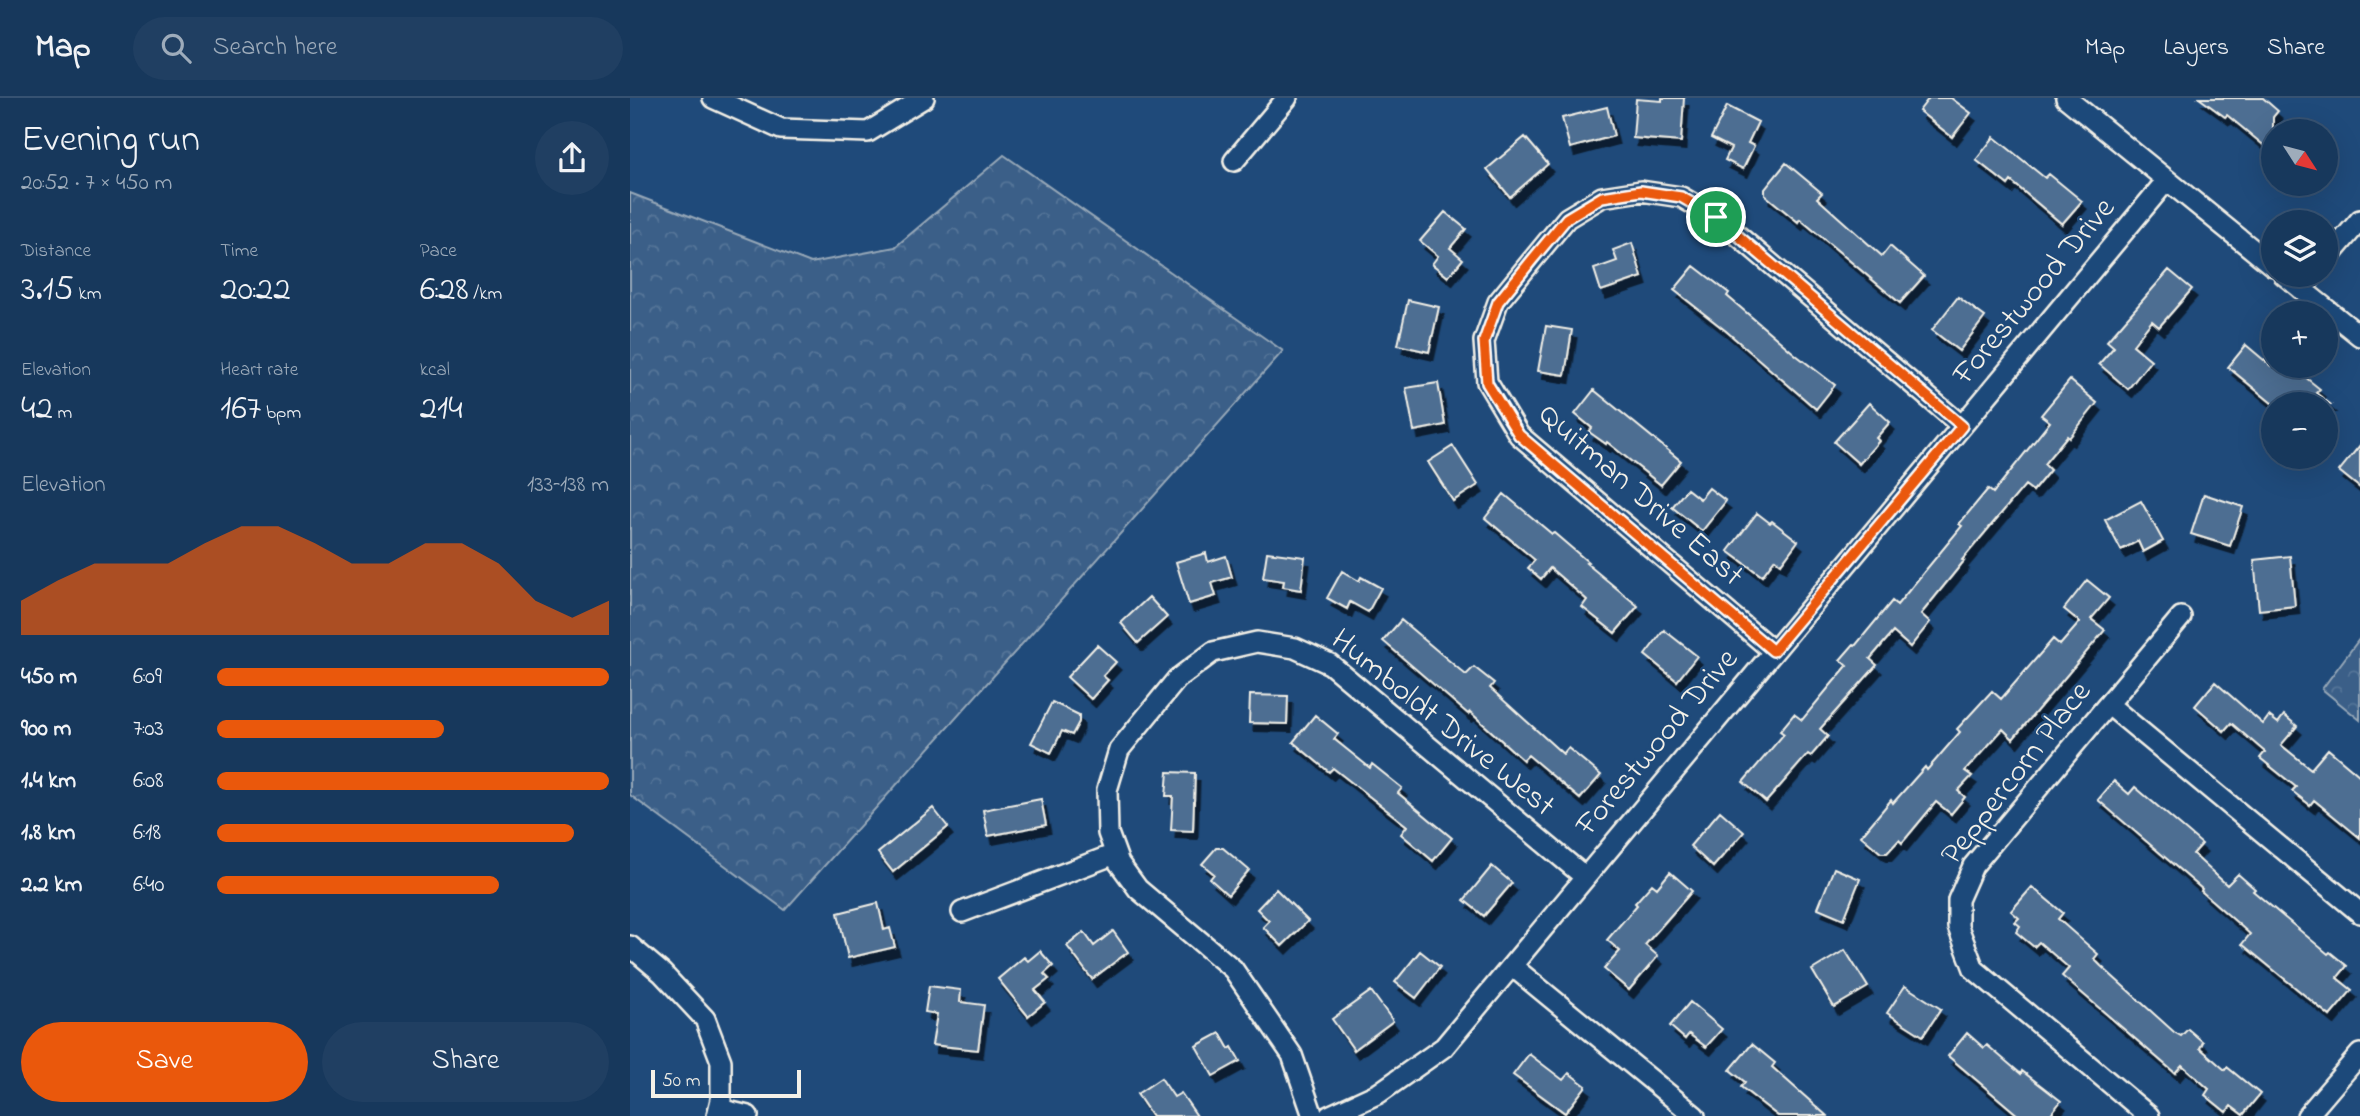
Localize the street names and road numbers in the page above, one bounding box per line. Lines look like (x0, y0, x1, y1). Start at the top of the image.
street label: Forestwood Drive (1942, 187, 2128, 397)
street label: Quitman Drive East (1527, 393, 1754, 599)
street label: Humboldt Drive West (1319, 618, 1565, 830)
street label: Forestwood Drive (1565, 638, 1751, 848)
street label: Peppercorn Place (1930, 671, 2104, 876)

